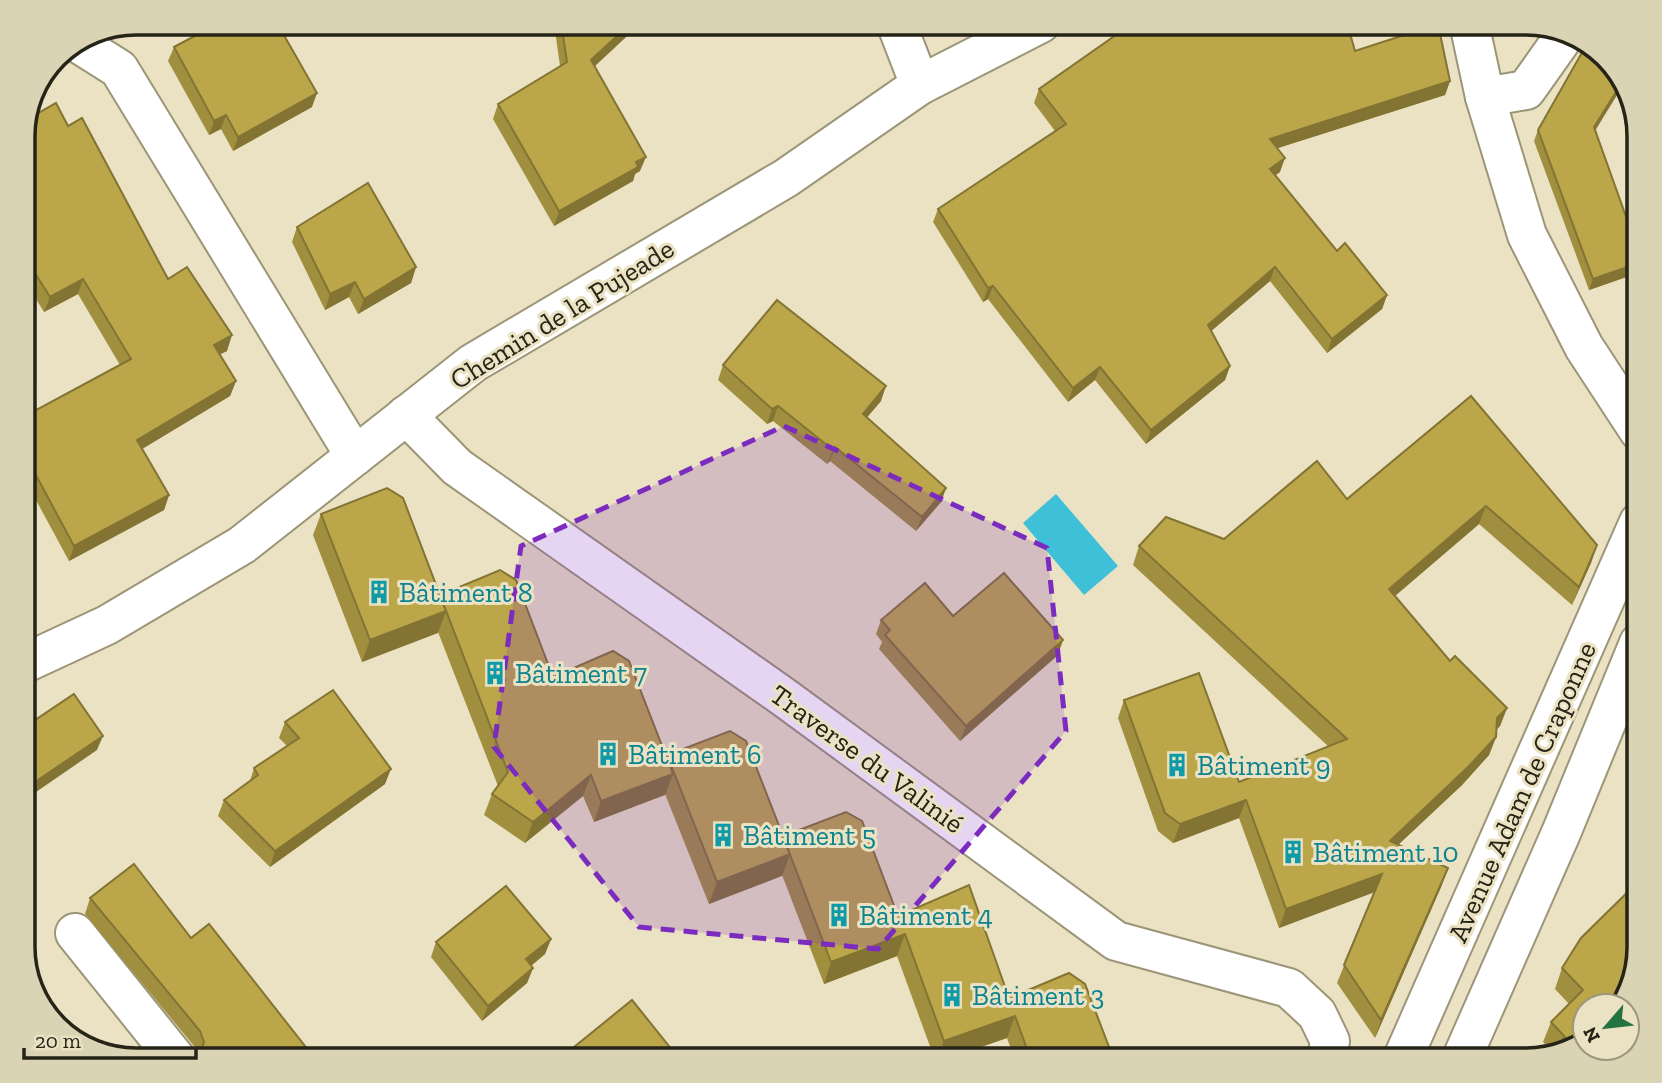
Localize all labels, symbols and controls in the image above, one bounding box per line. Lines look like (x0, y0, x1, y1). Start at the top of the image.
street label: Chemin de la Pujeade (444, 232, 680, 396)
place label: Bâtiment 8 (399, 576, 533, 609)
building icon: Bâtiment 8 (365, 578, 393, 606)
street label: Avenue Adam de Craponne (1441, 637, 1603, 947)
place label: Bâtiment 7 (515, 657, 647, 690)
building icon: Bâtiment 7 (481, 659, 509, 687)
street label: Traverse du Valinié (764, 678, 970, 840)
place label: Bâtiment 6 (628, 738, 762, 771)
building icon: Bâtiment 6 (594, 740, 622, 768)
place label: Bâtiment 9 (1197, 749, 1331, 782)
building icon: Bâtiment 9 (1163, 751, 1191, 779)
place label: Bâtiment 5 (743, 819, 876, 852)
building icon: Bâtiment 5 (709, 821, 737, 849)
place label: Bâtiment 10 (1313, 836, 1459, 869)
building icon: Bâtiment 10 (1279, 838, 1307, 866)
place label: Bâtiment 4 (859, 899, 993, 932)
building icon: Bâtiment 4 (825, 901, 853, 929)
place label: Bâtiment 3 (972, 979, 1104, 1012)
building icon: Bâtiment 3 (938, 981, 966, 1009)
north arrow (1571, 992, 1641, 1062)
scale bar (24, 1016, 196, 1060)
text: N (1578, 1023, 1605, 1047)
text: 20 m (35, 1028, 81, 1053)

